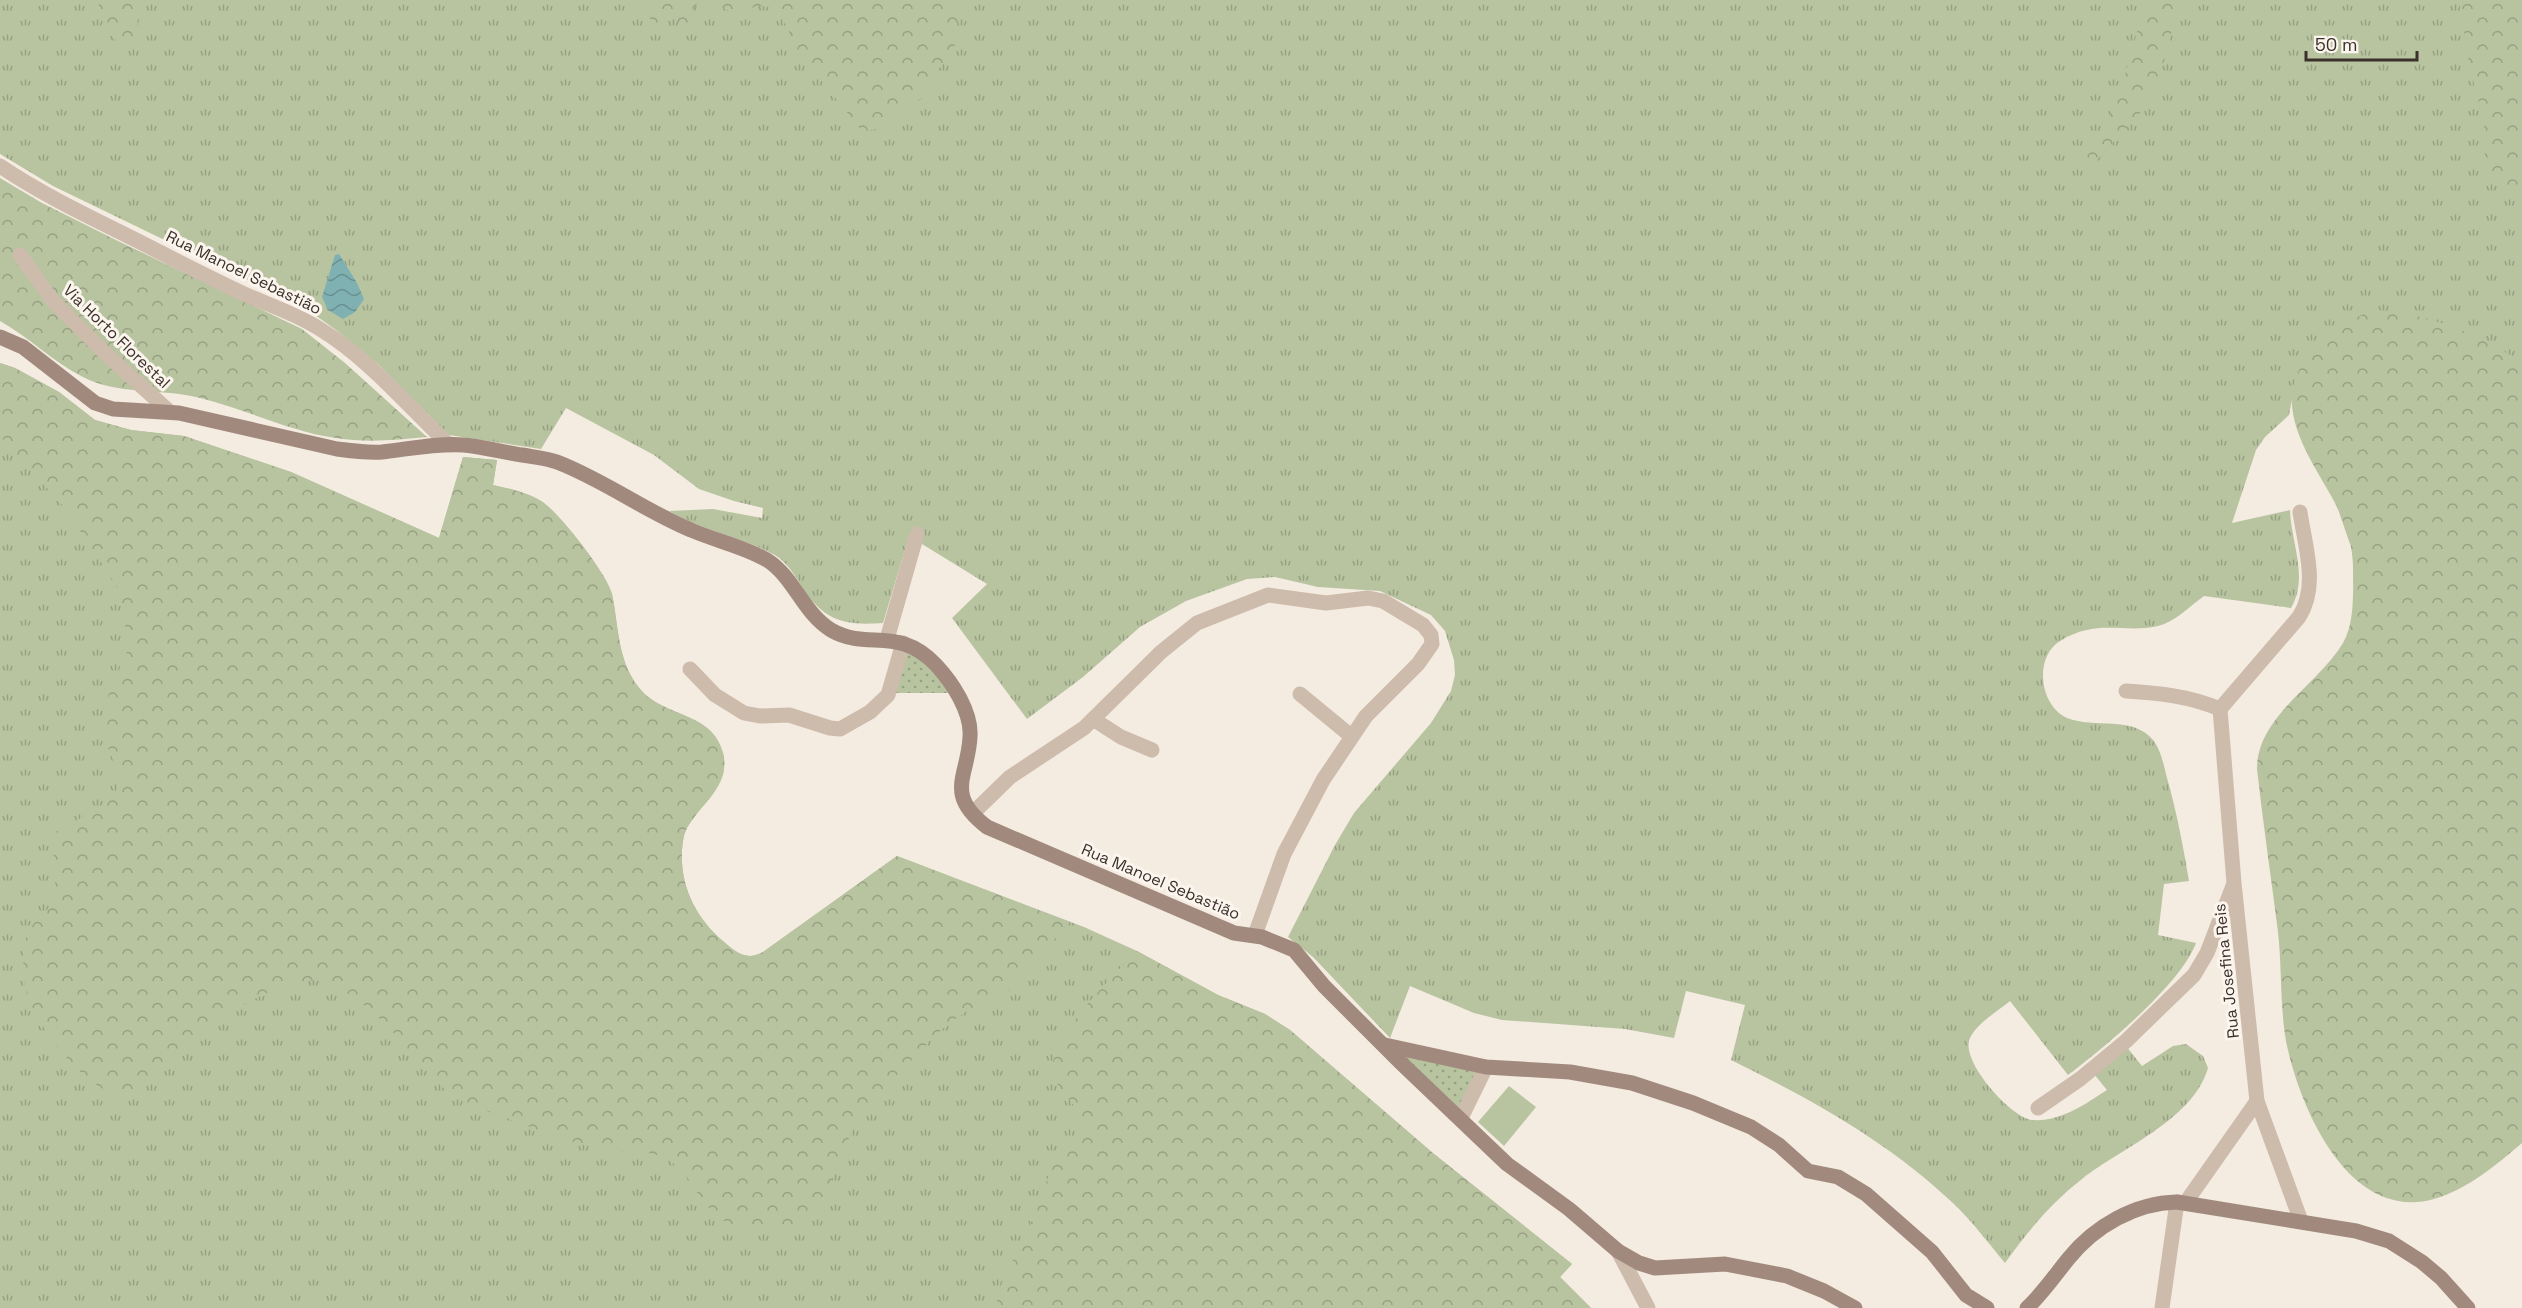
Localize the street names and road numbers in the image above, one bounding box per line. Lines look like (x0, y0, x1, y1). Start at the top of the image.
street label: Rua Manoel Sebastião (163, 226, 325, 319)
street label: Via Horto Florestal (59, 280, 175, 393)
street label: Rua Manoel Sebastião (1078, 838, 1243, 924)
street label: Rua Josefina Reis (2209, 903, 2244, 1039)

